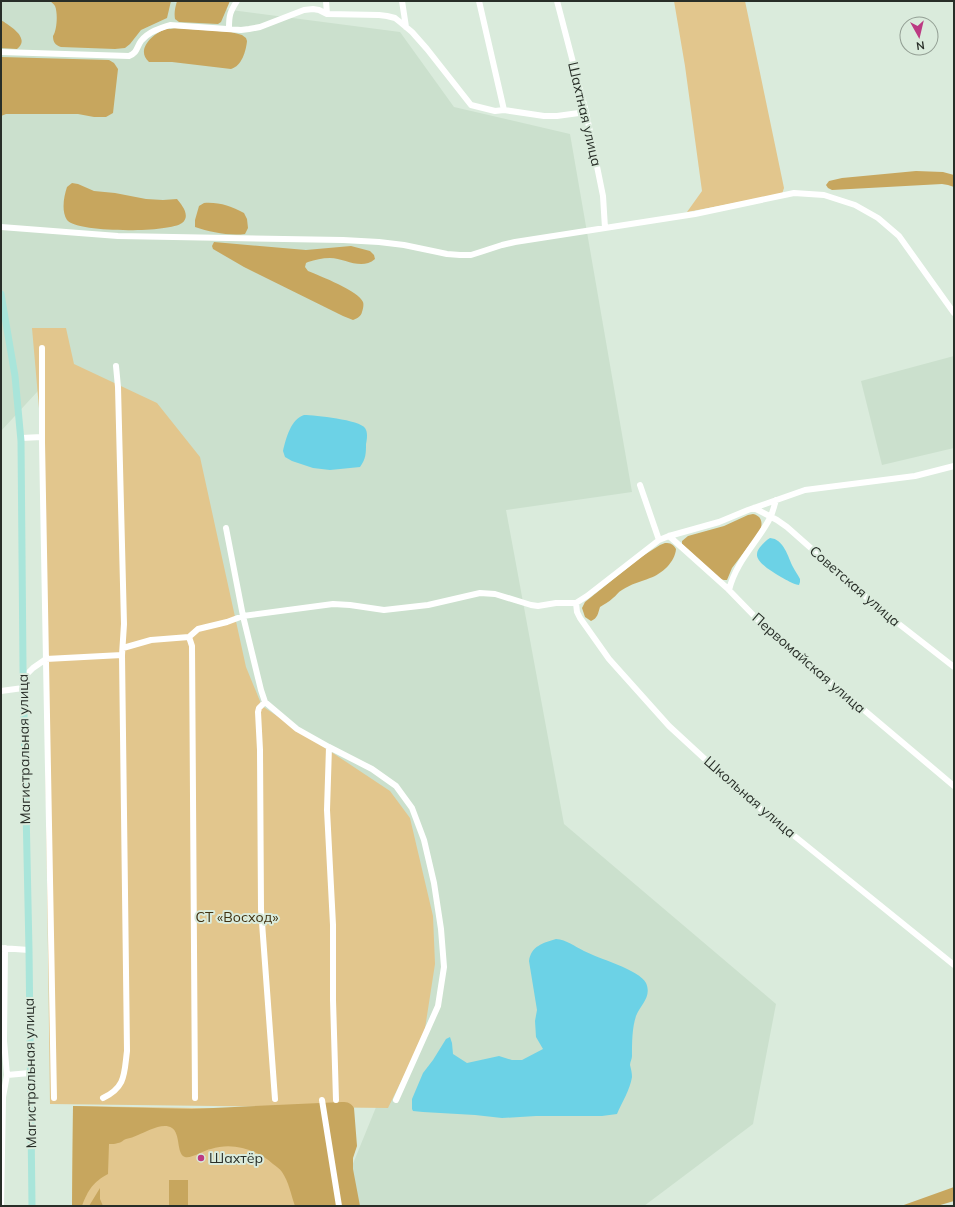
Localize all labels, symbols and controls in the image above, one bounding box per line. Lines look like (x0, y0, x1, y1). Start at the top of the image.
north arrow (899, 16, 939, 56)
text: N (915, 38, 925, 53)
street label: Шахтная улица (564, 60, 606, 168)
street label: Советская улица (806, 542, 904, 630)
street label: Первомайская улица (749, 609, 869, 717)
street label: Магистральная улица (14, 674, 34, 824)
street label: Школьная улица (700, 752, 800, 842)
park label: СТ «Восход» (196, 908, 278, 926)
street label: Магистральная улица (20, 998, 40, 1148)
place label: Шахтёр (209, 1149, 263, 1167)
marker: Шахтёр (196, 1153, 206, 1163)

